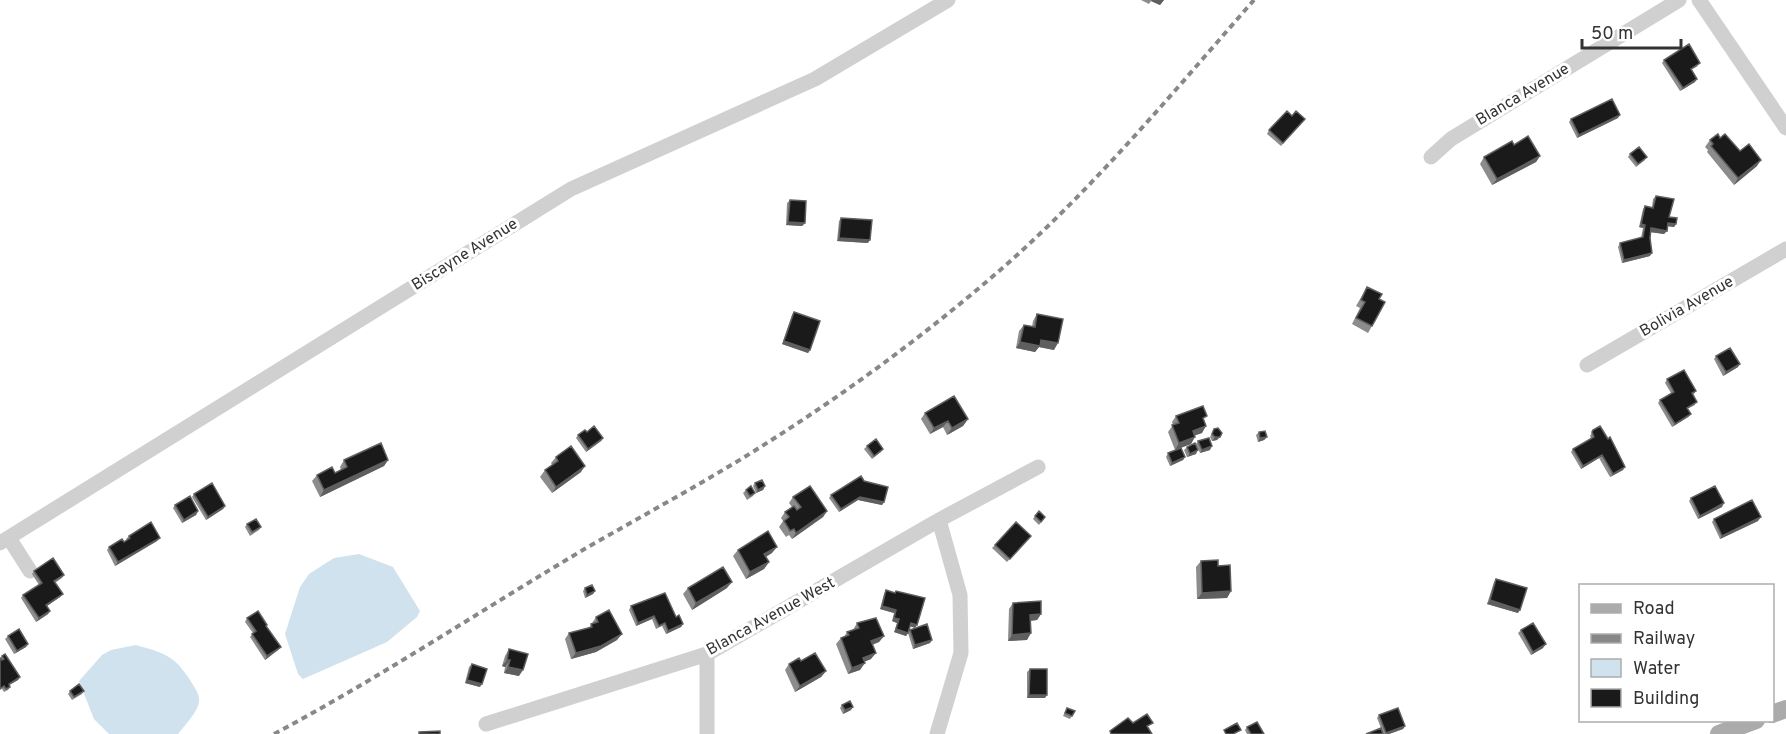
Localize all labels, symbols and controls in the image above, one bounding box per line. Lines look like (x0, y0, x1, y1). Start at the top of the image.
scale bar (1582, 12, 1681, 50)
text: 50 m (1591, 23, 1633, 46)
street label: Blanca Avenue (1473, 59, 1573, 131)
street label: Biscayne Avenue (408, 214, 522, 296)
street label: Bolivia Avenue (1636, 272, 1738, 342)
street label: Blanca Avenue West (703, 573, 839, 661)
legend (1579, 584, 1774, 722)
text: Road (1633, 598, 1675, 621)
text: Railway (1633, 628, 1695, 651)
text: Water (1633, 658, 1680, 681)
text: Building (1633, 688, 1699, 711)

